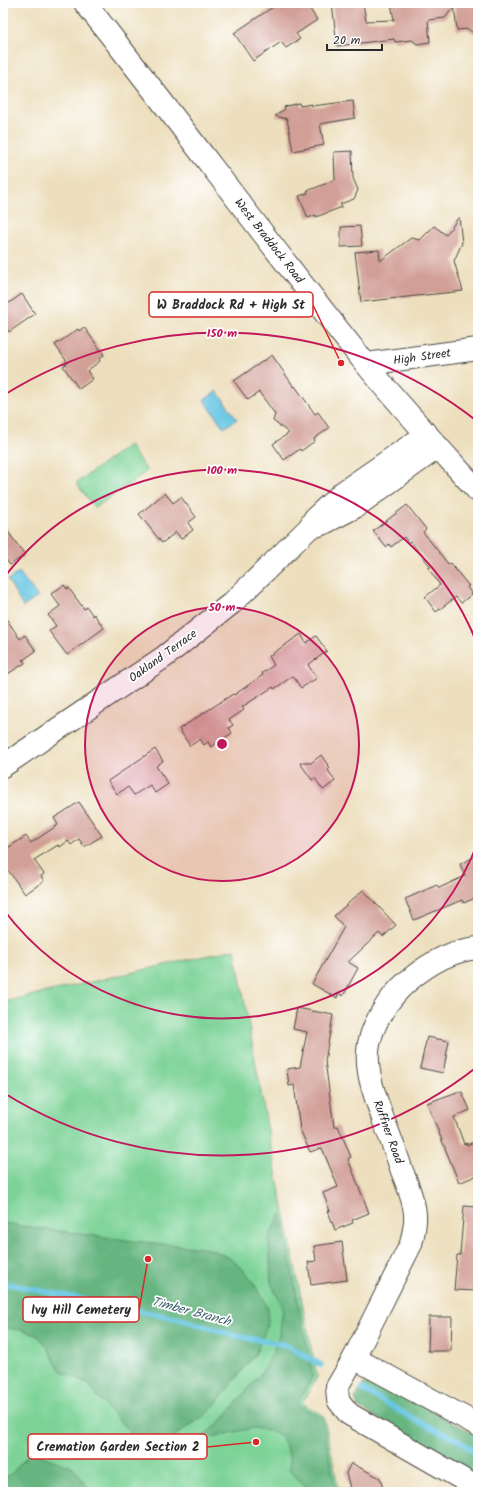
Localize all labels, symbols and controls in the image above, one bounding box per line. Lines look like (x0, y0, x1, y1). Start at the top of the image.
scale bar (327, 26, 382, 52)
text: 20 m (333, 31, 361, 50)
street label: West Braddock Road (230, 194, 309, 289)
callout: W Braddock Rd + High St (149, 292, 313, 317)
text: W Braddock Rd + High St (157, 295, 305, 316)
text: 150 m (207, 324, 237, 343)
street label: High Street (392, 343, 453, 370)
text: 100 m (207, 461, 237, 480)
text: 50 m (208, 598, 236, 617)
street label: Oakland Terrace (125, 624, 202, 687)
centre of rings (215, 737, 229, 751)
street label: Ruffner Road (368, 1098, 409, 1167)
water label: Timber Branch (149, 1291, 234, 1333)
callout: Ivy Hill Cemetery (23, 1297, 139, 1322)
text: Ivy Hill Cemetery (31, 1300, 131, 1321)
callout: Cremation Garden Section 2 (28, 1434, 207, 1459)
text: Cremation Garden Section 2 (36, 1437, 200, 1458)

